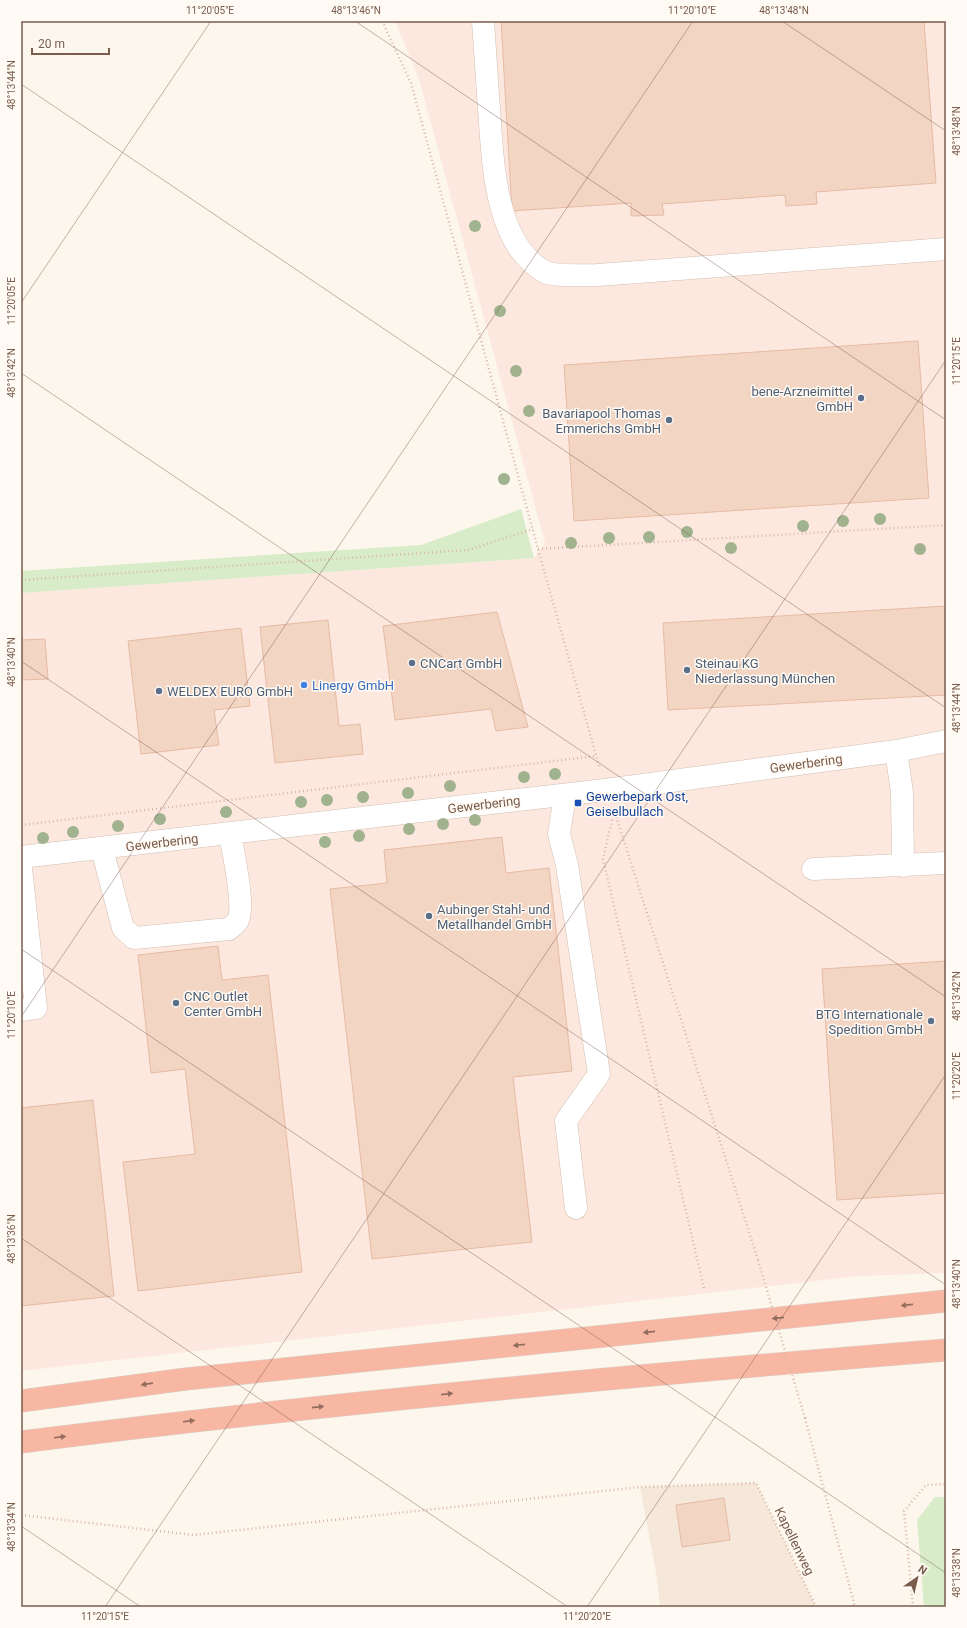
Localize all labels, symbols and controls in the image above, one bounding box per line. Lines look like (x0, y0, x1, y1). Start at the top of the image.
text: 11°20'05"E (186, 5, 234, 16)
text: 48°13'46"N (331, 5, 381, 16)
text: 11°20'10"E (668, 5, 716, 16)
text: 48°13'48"N (759, 5, 809, 16)
scale bar (32, 30, 109, 56)
text: 20 m (38, 37, 65, 51)
text: 48°13'44"N (6, 60, 17, 110)
text: 48°13'48"N (951, 106, 962, 156)
text: 11°20'05"E (6, 277, 17, 325)
text: 11°20'15"E (951, 337, 962, 385)
text: 48°13'42"N (6, 348, 17, 398)
place label: bene-Arzneimittel GmbH (751, 384, 853, 414)
marker: bene-Arzneimittel GmbH (856, 393, 866, 403)
place label: Bavariapool Thomas Emmerichs GmbH (542, 406, 661, 436)
marker: Bavariapool Thomas Emmerichs GmbH (664, 415, 674, 425)
text: 48°13'40"N (6, 637, 17, 687)
place label: CNCart GmbH (420, 656, 502, 671)
place label: Steinau KG Niederlassung München (695, 656, 835, 686)
marker: CNCart GmbH (407, 658, 417, 668)
marker: Steinau KG Niederlassung München (682, 665, 692, 675)
place label: Linergy GmbH (312, 678, 394, 693)
marker: Linergy GmbH (299, 680, 309, 690)
text: 48°13'44"N (951, 683, 962, 733)
place label: WELDEX EURO GmbH (167, 684, 293, 699)
marker: WELDEX EURO GmbH (154, 686, 164, 696)
street label: Gewerbering (769, 751, 843, 776)
place label: Gewerbepark Ost, Geiselbullach (586, 789, 688, 819)
street label: Gewerbering (447, 793, 521, 816)
marker: Gewerbepark Ost, Geiselbullach (573, 798, 583, 808)
street label: Gewerbering (125, 831, 199, 854)
place label: Aubinger Stahl- und Metallhandel GmbH (437, 902, 552, 932)
marker: Aubinger Stahl- und Metallhandel GmbH (424, 911, 434, 921)
text: 48°13'42"N (951, 971, 962, 1021)
place label: CNC Outlet Center GmbH (184, 989, 262, 1019)
text: 11°20'10"E (6, 991, 17, 1039)
marker: CNC Outlet Center GmbH (171, 998, 181, 1008)
place label: BTG Internationale Spedition GmbH (816, 1007, 923, 1037)
marker: BTG Internationale Spedition GmbH (926, 1016, 936, 1026)
text: 11°20'20"E (951, 1052, 962, 1100)
text: 48°13'36"N (6, 1214, 17, 1264)
text: 48°13'40"N (951, 1259, 962, 1309)
one-way arrow (901, 1302, 913, 1308)
one-way arrow (772, 1315, 784, 1322)
one-way arrow (643, 1328, 655, 1335)
one-way arrow (513, 1341, 525, 1348)
one-way arrow (141, 1381, 153, 1387)
one-way arrow (441, 1391, 453, 1397)
one-way arrow (312, 1404, 324, 1411)
one-way arrow (183, 1417, 195, 1424)
one-way arrow (54, 1434, 66, 1440)
text: 48°13'34"N (6, 1502, 17, 1552)
street label: Kapellenweg (772, 1505, 817, 1578)
text: 48°13'38"N (951, 1548, 962, 1598)
north arrow (897, 1558, 937, 1598)
text: N (915, 1563, 929, 1578)
text: 11°20'15"E (81, 1611, 129, 1622)
text: 11°20'20"E (563, 1611, 611, 1622)

